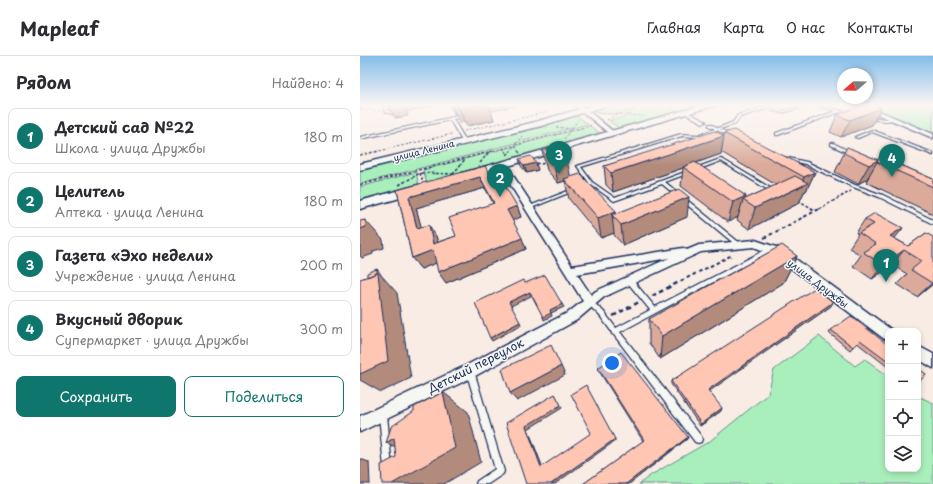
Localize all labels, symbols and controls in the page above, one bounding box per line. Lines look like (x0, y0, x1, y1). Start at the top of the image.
text: Mapleaf (20, 14, 98, 42)
text: Главная (647, 17, 701, 38)
text: Карта (723, 17, 764, 38)
text: О нас (786, 17, 825, 38)
text: Контакты (847, 17, 913, 38)
north arrow (837, 68, 873, 104)
text: Рядом (16, 69, 71, 95)
text: Найдено: 4 (272, 73, 344, 92)
text: Детский сад №22 (55, 115, 194, 138)
text: 1 (27, 127, 33, 146)
text: 180 m (304, 127, 343, 146)
street label: улица Ленина (392, 136, 456, 164)
text: Школа · улица Дружбы (55, 138, 206, 157)
pin: 3 (546, 141, 572, 174)
pin: 4 (879, 144, 905, 177)
pin: 2 (487, 164, 513, 197)
text: Целитель (55, 179, 125, 202)
text: 2 (25, 191, 35, 210)
text: 180 m (304, 191, 343, 210)
text: Аптека · улица Ленина (55, 202, 204, 221)
text: Газета «Эхо недели» (55, 243, 213, 266)
pin: 1 (873, 249, 899, 282)
street label: улица Дружбы (784, 254, 852, 312)
text: 3 (26, 255, 34, 274)
text: 200 m (300, 255, 343, 274)
text: Учреждение · улица Ленина (55, 266, 236, 285)
text: Вкусный дворик (55, 307, 183, 330)
text: 4 (26, 319, 34, 338)
text: 300 m (299, 319, 343, 338)
map controls (885, 328, 921, 472)
button: + (885, 328, 921, 364)
text: Супермаркет · улица Дружбы (55, 330, 249, 349)
street label: Детский переулок (424, 333, 527, 398)
your location (602, 353, 622, 373)
button: − (885, 364, 921, 400)
button: Сохранить (16, 376, 176, 417)
button: Поделиться (184, 376, 344, 417)
button: locate (885, 400, 921, 436)
button: layers (885, 436, 921, 472)

